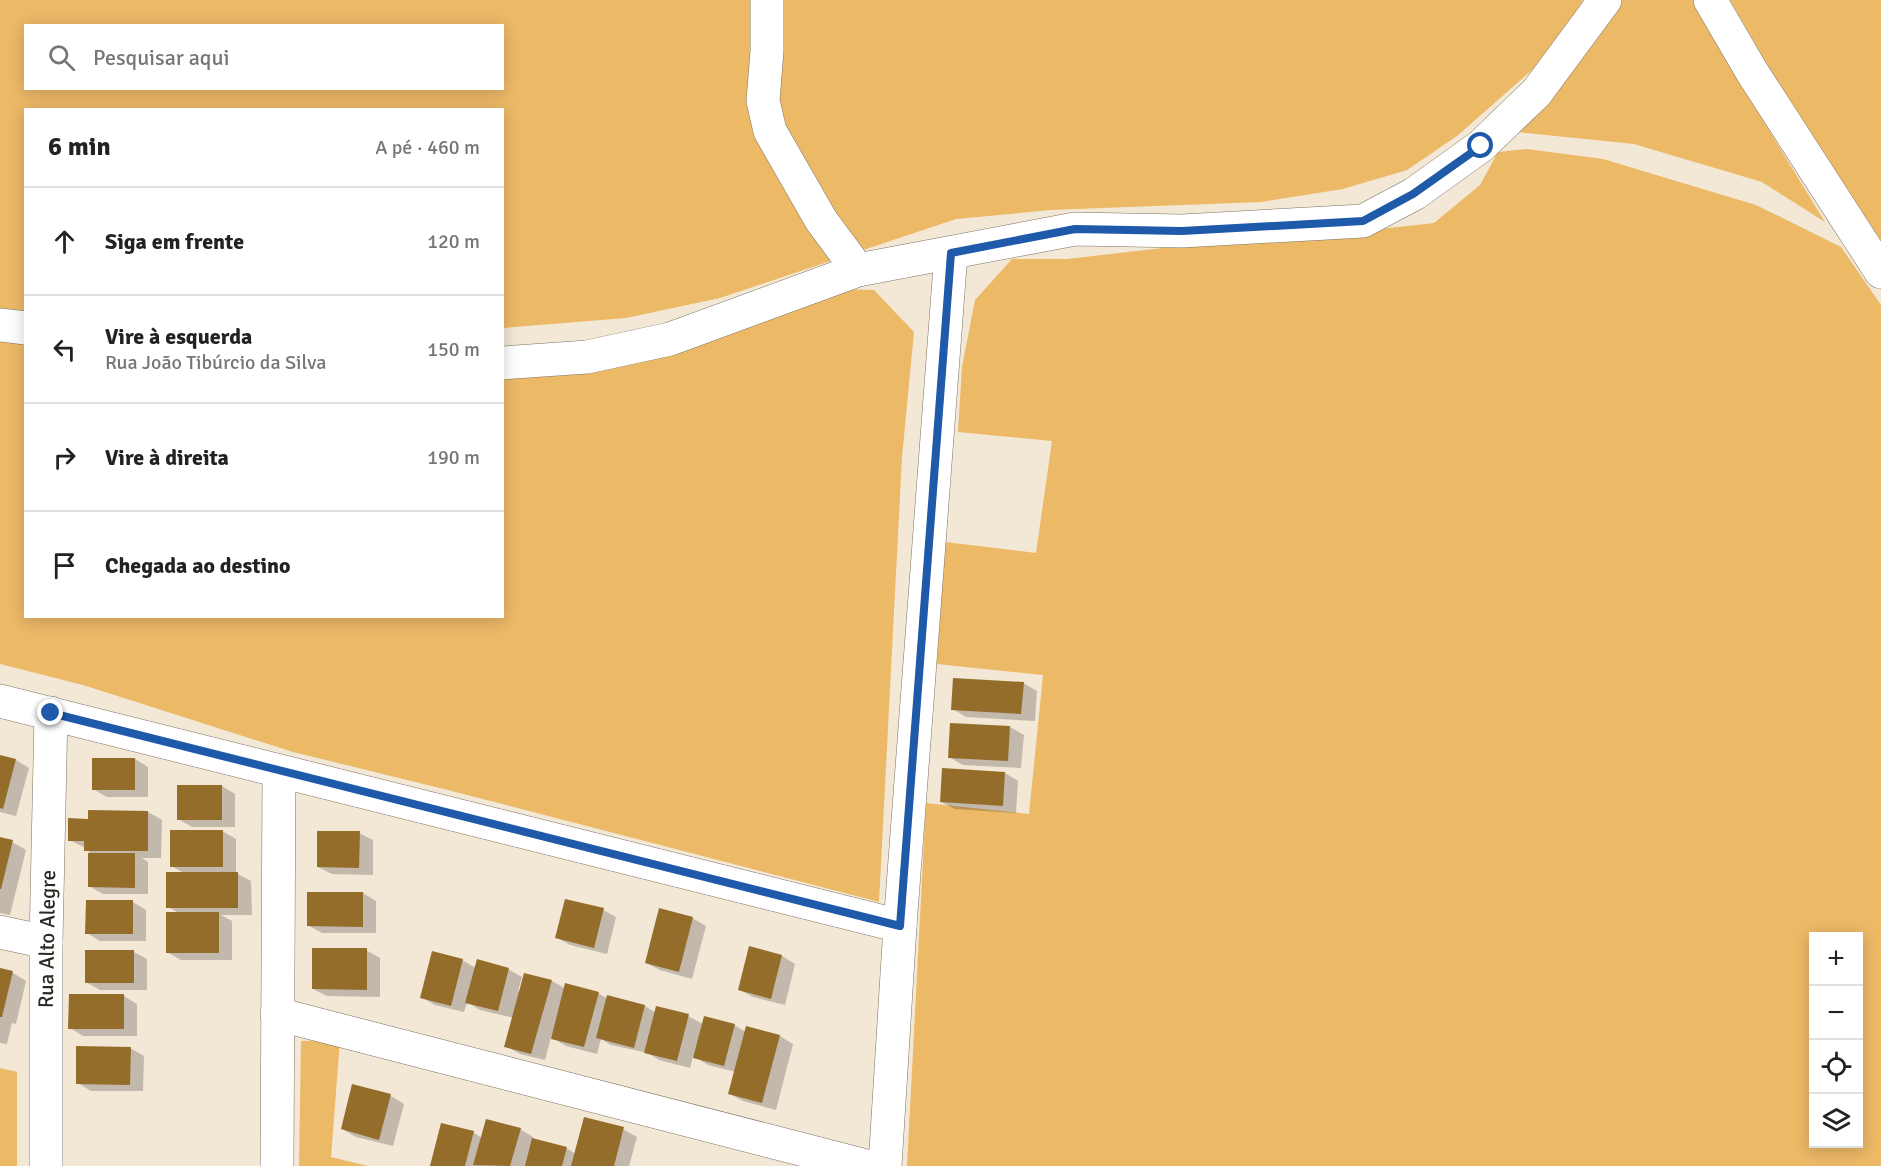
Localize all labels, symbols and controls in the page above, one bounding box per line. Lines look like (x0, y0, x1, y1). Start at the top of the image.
search box (24, 24, 504, 90)
icon: search (45, 41, 78, 74)
text: Pesquisar aqui (93, 44, 229, 71)
text: 6 min (48, 131, 111, 163)
route start (1467, 132, 1493, 158)
text: A pé · 460 m (375, 135, 480, 160)
icon: ahead (48, 225, 81, 258)
text: Siga em frente (105, 228, 244, 255)
text: 120 m (427, 229, 480, 254)
text: Vire à esquerda (105, 323, 252, 350)
icon: left (48, 333, 81, 366)
text: 150 m (427, 337, 480, 362)
text: Rua João Tibúrcio da Silva (105, 350, 326, 375)
icon: right (48, 441, 81, 474)
text: Vire à direita (105, 444, 229, 471)
text: 190 m (427, 445, 480, 470)
icon: arrive (48, 549, 81, 582)
text: Chegada ao destino (105, 552, 291, 579)
route end (37, 699, 63, 725)
street label: Rua Alto Alegre (33, 870, 61, 1008)
map controls (1809, 932, 1863, 1148)
button: + (1809, 932, 1863, 986)
button: − (1809, 986, 1863, 1040)
button: locate (1809, 1040, 1863, 1094)
button: layers (1809, 1094, 1863, 1148)

